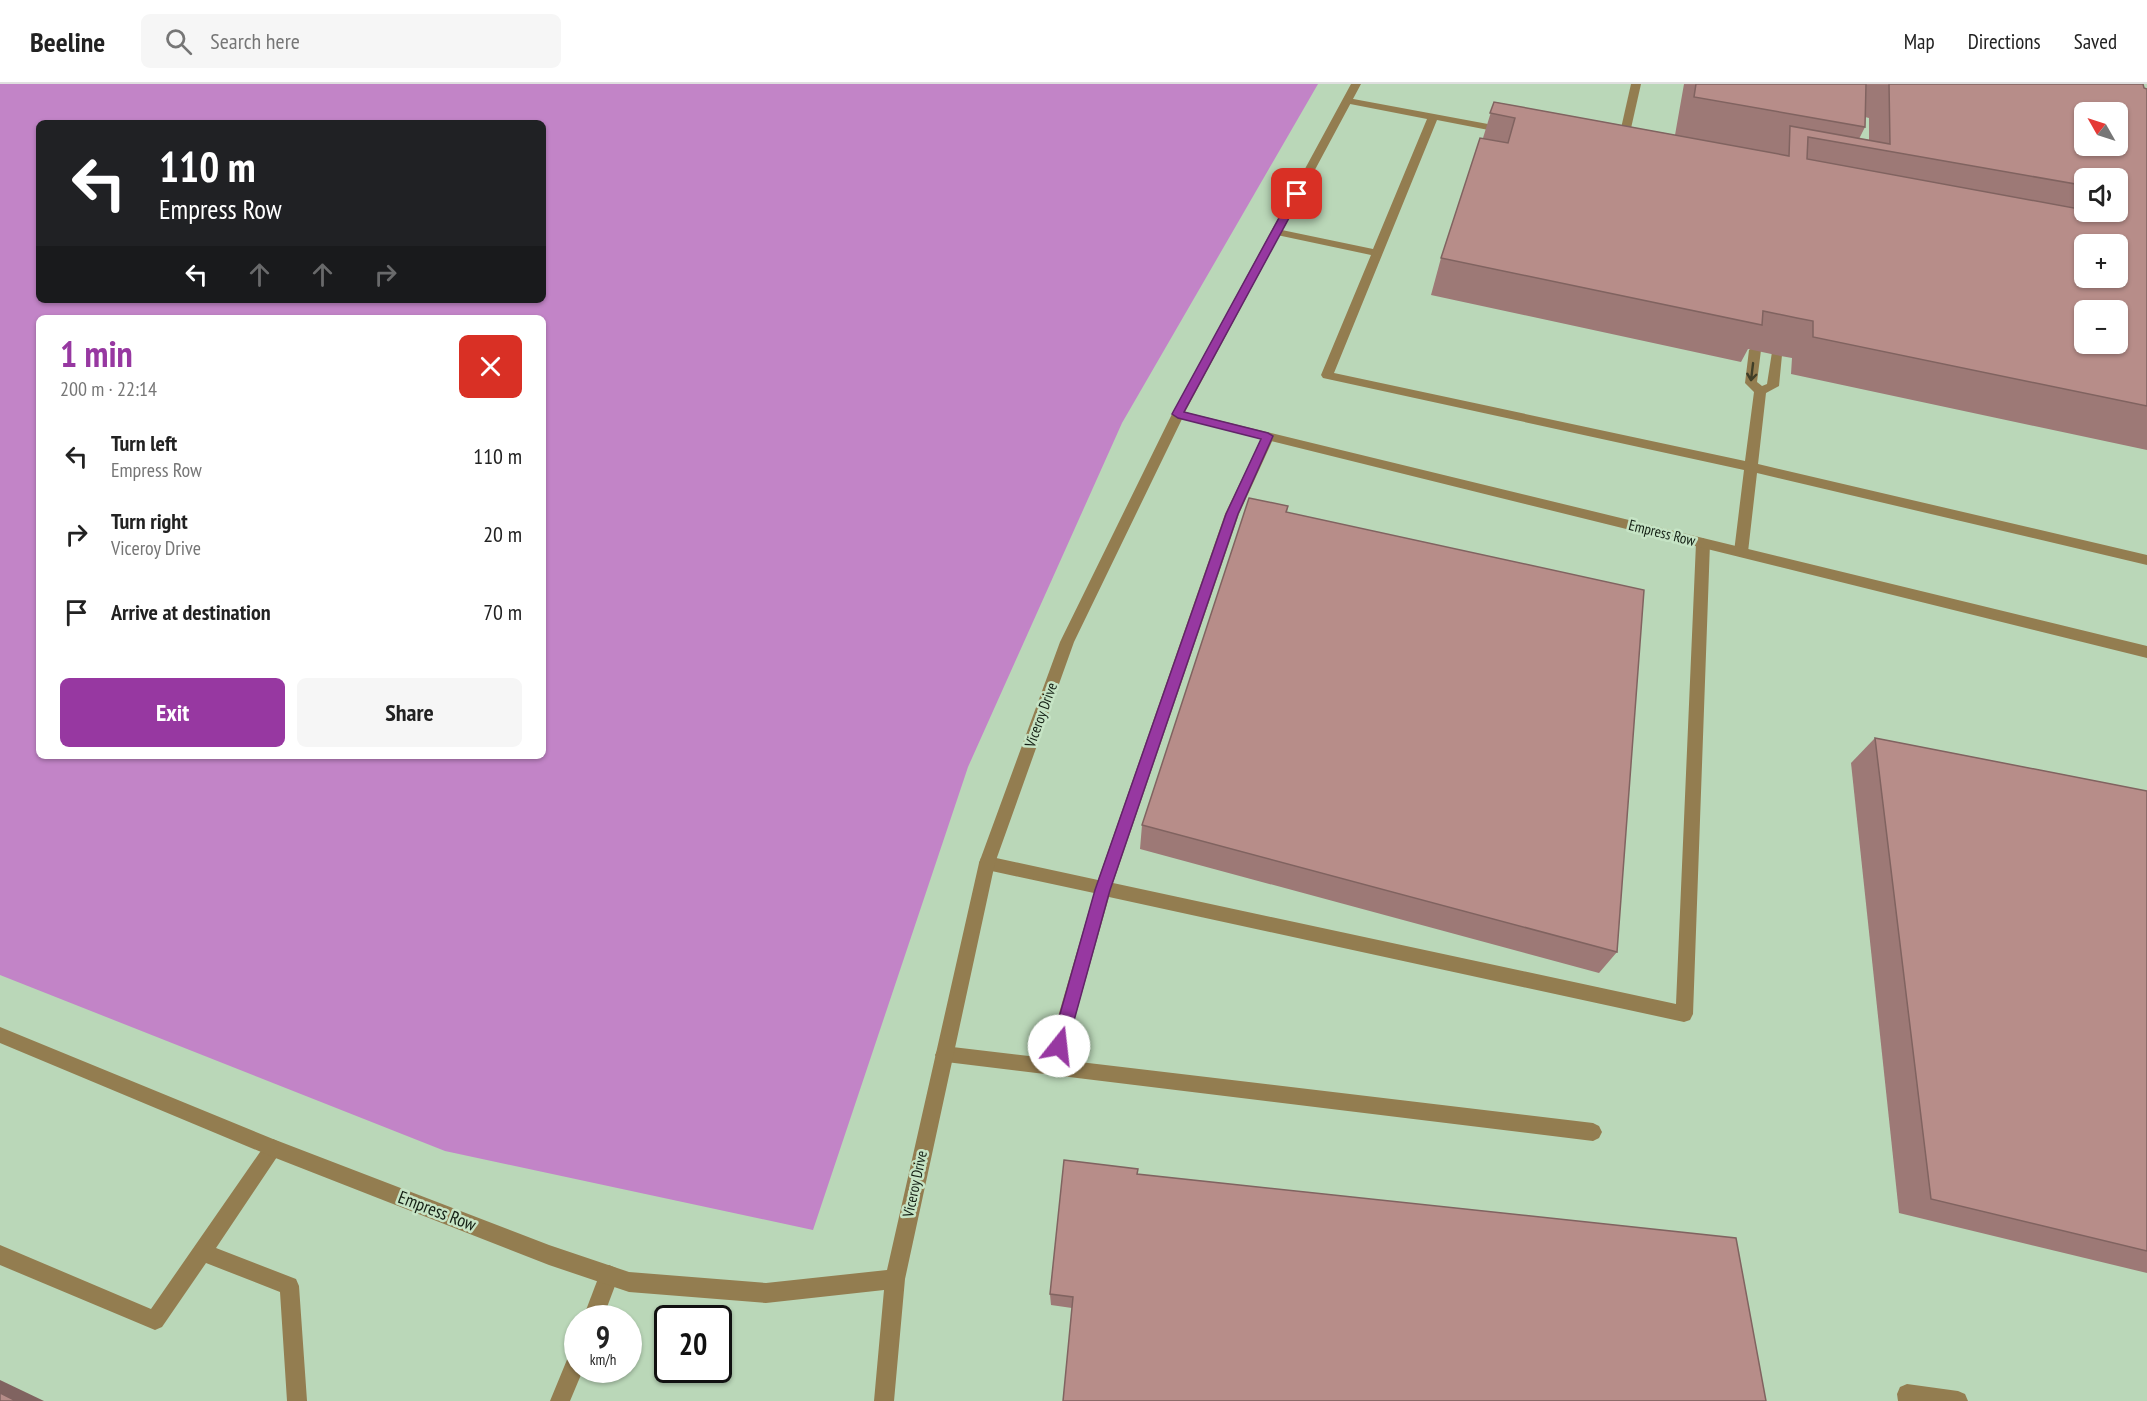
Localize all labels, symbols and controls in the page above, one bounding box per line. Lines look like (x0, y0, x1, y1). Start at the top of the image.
search box (141, 14, 561, 68)
text: Beeline (30, 23, 105, 60)
icon: search (162, 25, 195, 58)
text: Search here (210, 27, 300, 55)
text: Map (1904, 28, 1935, 55)
text: Directions (1968, 28, 2041, 55)
text: Saved (2074, 28, 2117, 55)
north arrow (2074, 102, 2128, 156)
map controls (2074, 102, 2128, 354)
text: 110 m (159, 139, 256, 194)
icon: left (60, 144, 138, 222)
pin (1271, 168, 1322, 219)
button: sound (2074, 168, 2128, 222)
icon: arrive (1280, 177, 1313, 210)
text: Empress Row (159, 192, 282, 226)
button: + (2074, 234, 2128, 288)
icon: left (180, 258, 213, 291)
icon: ahead (243, 258, 276, 291)
icon: ahead (306, 258, 339, 291)
icon: right (369, 258, 402, 291)
button: − (2074, 300, 2128, 354)
text: 1 min (60, 330, 133, 377)
button: close (459, 335, 522, 398)
one-way arrow (1746, 362, 1757, 382)
text: 200 m · 22:14 (60, 376, 157, 402)
text: Turn left (111, 429, 177, 457)
icon: left (60, 440, 93, 473)
text: 110 m (473, 442, 522, 470)
text: Empress Row (111, 457, 202, 483)
text: Turn right (111, 507, 188, 535)
street label: Empress Row (1627, 515, 1698, 550)
icon: right (60, 518, 93, 551)
text: 20 m (483, 520, 522, 548)
text: Viceroy Drive (111, 535, 201, 561)
icon: arrive (60, 596, 93, 629)
text: Arrive at destination (111, 598, 271, 626)
text: 70 m (483, 598, 522, 626)
button: Exit (60, 678, 285, 747)
button: Share (297, 678, 522, 747)
street label: Viceroy Drive (1020, 680, 1061, 751)
position arrow (1027, 1014, 1091, 1078)
street label: Viceroy Drive (898, 1149, 931, 1220)
street label: Empress Row (395, 1185, 480, 1236)
speed limit sign: 20 (654, 1305, 732, 1383)
text: 9 (596, 1317, 610, 1356)
text: km/h (590, 1350, 616, 1369)

